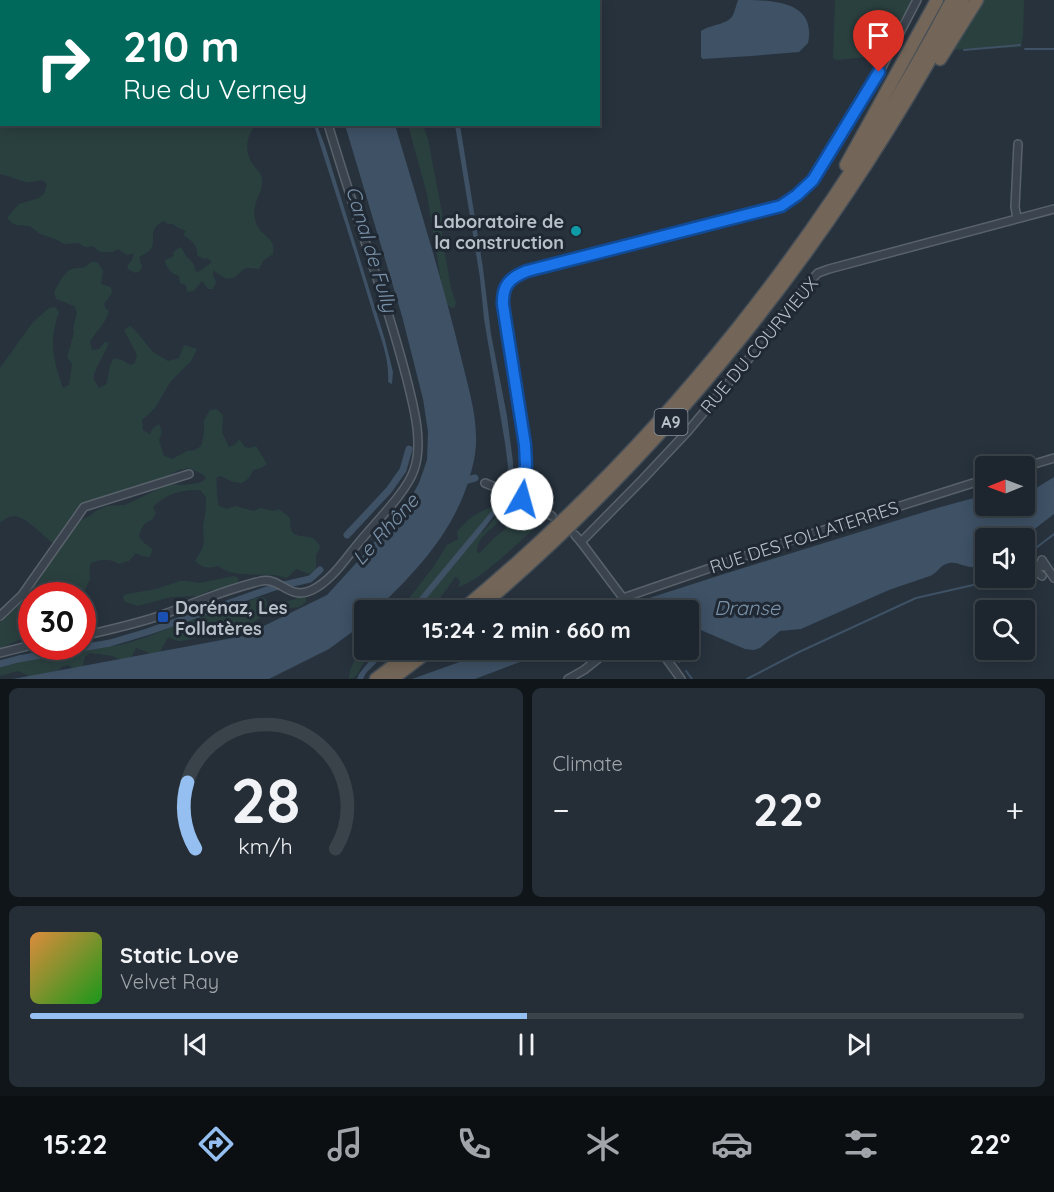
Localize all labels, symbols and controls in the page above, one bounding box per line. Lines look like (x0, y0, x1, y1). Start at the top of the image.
pin (853, 10, 904, 72)
icon: arrive (862, 19, 895, 52)
text: 210 m (123, 20, 240, 73)
icon: right (24, 24, 102, 102)
text: Rue du Verney (123, 72, 307, 106)
water label: Canal de Fully (341, 183, 404, 317)
place label: Laboratoire de la construction (433, 210, 564, 254)
marker: Laboratoire de la construction (569, 224, 583, 238)
street label: RUE DU COURVIEUX (695, 272, 823, 418)
road number: A9 (654, 409, 688, 435)
north arrow (975, 456, 1035, 516)
map controls (975, 456, 1035, 660)
position arrow (490, 467, 554, 531)
water label: Le Rhône (347, 488, 424, 570)
street label: RUE DES FOLLATERRES (707, 496, 901, 578)
button: sound (975, 528, 1035, 588)
speed limit sign: 30 (18, 582, 96, 660)
water label: Dranse (714, 595, 781, 620)
place label: Dorénaz, Les Follatères (175, 596, 288, 640)
button: search (975, 600, 1035, 660)
marker: Dorénaz, Les Follatères (156, 610, 170, 624)
text: 15:24 · 2 min · 660 m (422, 616, 631, 644)
text: Climate (553, 751, 623, 776)
text: 28 (231, 761, 301, 839)
text: 22° (753, 781, 822, 837)
text: − (553, 789, 570, 830)
text: + (1005, 789, 1024, 830)
text: km/h (239, 834, 293, 860)
text: Static Love (120, 941, 239, 969)
text: Velvet Ray (120, 969, 219, 994)
icon: previous (179, 1028, 212, 1061)
icon: pause (510, 1028, 543, 1061)
icon: next (842, 1028, 875, 1061)
icon: directions (195, 1123, 237, 1165)
icon: music (324, 1123, 366, 1165)
icon: phone (453, 1123, 495, 1165)
icon: climate (582, 1123, 624, 1165)
icon: car (711, 1123, 753, 1165)
icon: filters (840, 1123, 882, 1165)
text: 15:22 (44, 1127, 108, 1161)
text: 22° (969, 1127, 1010, 1161)

